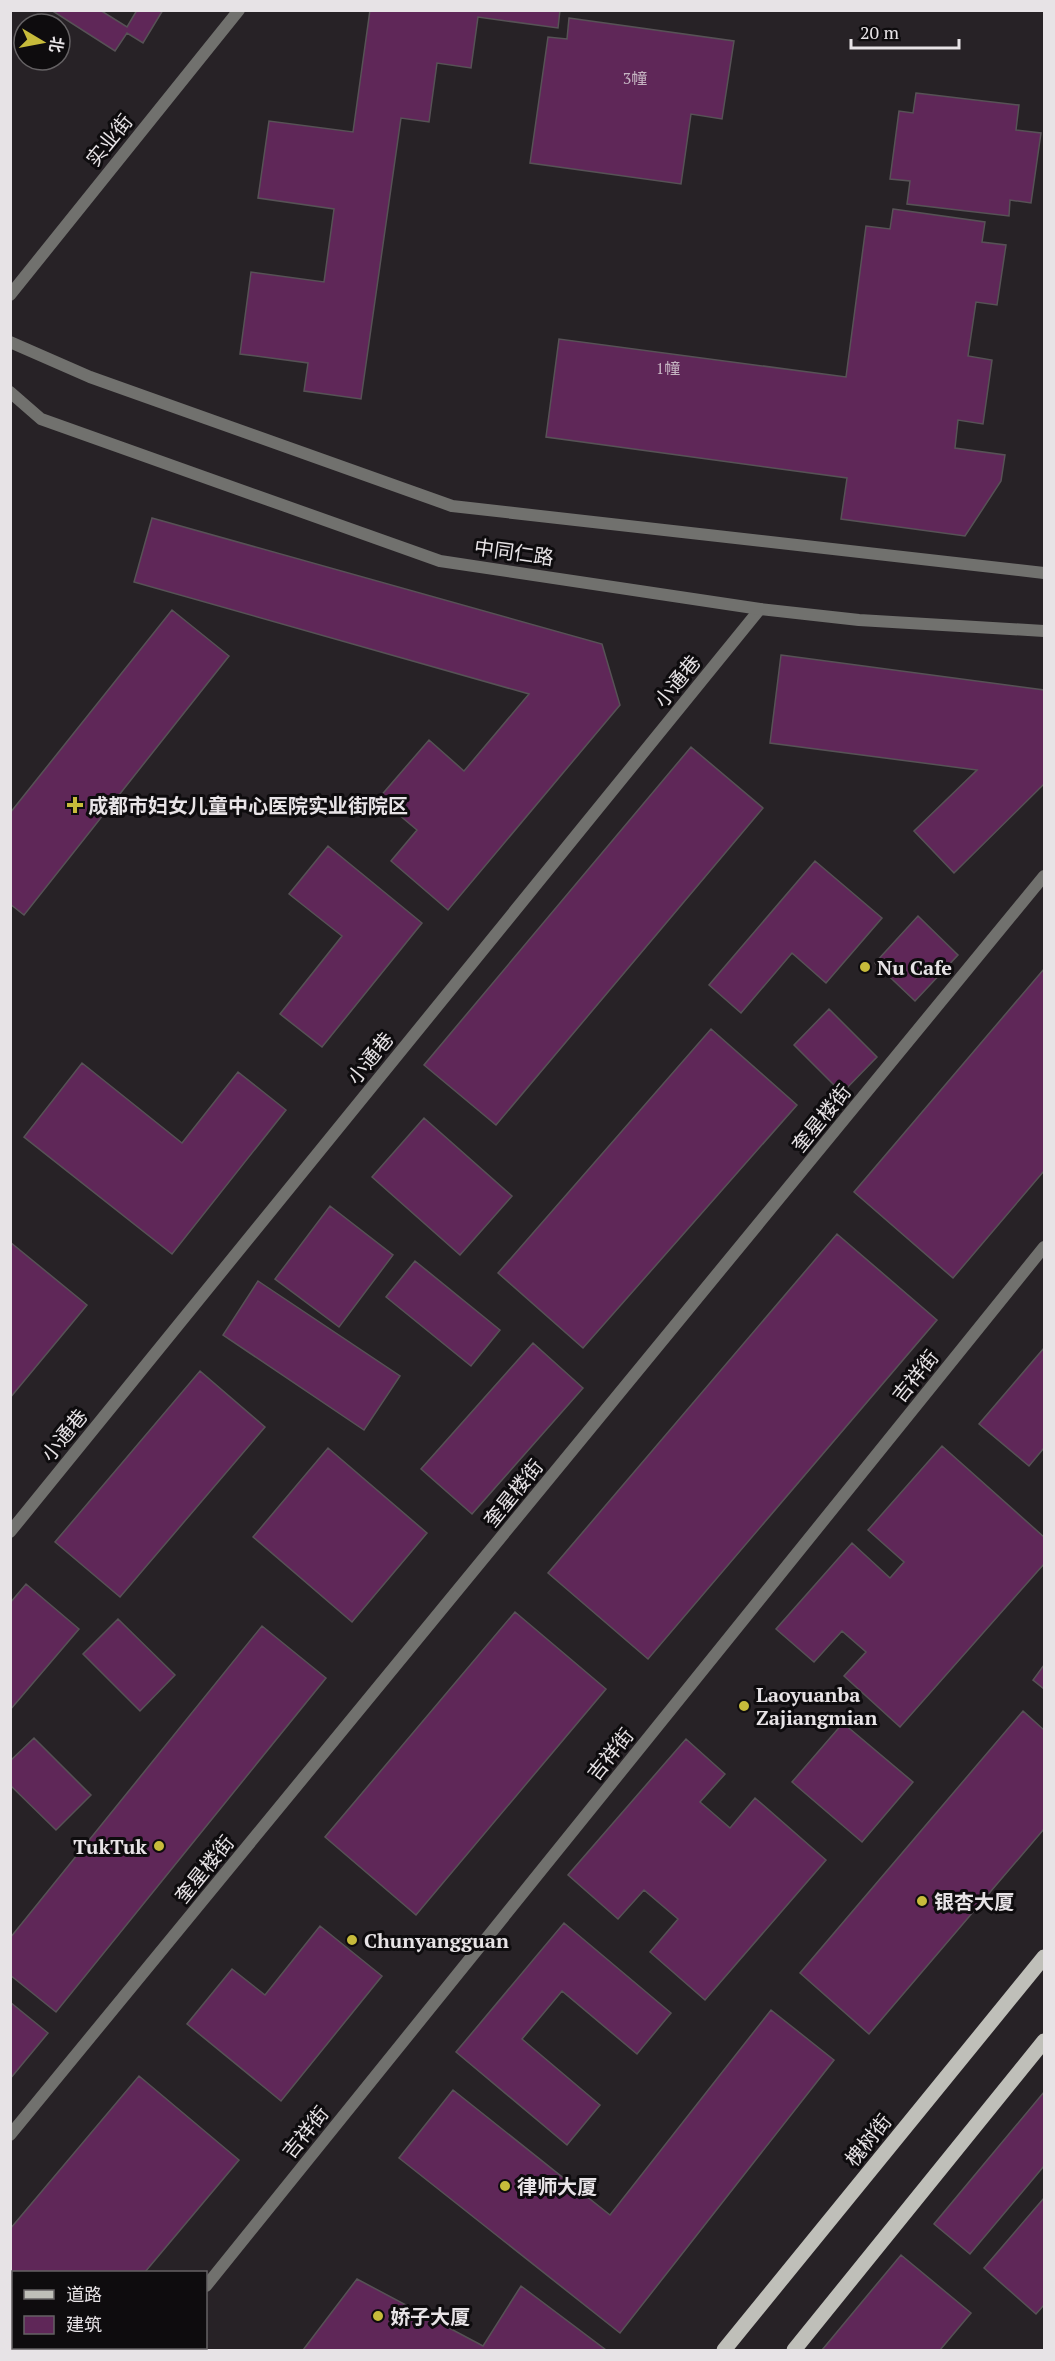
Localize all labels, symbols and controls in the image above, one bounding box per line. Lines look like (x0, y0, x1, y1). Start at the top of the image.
north arrow (12, 12, 72, 72)
scale bar (851, 12, 959, 50)
text: 20 m (860, 20, 900, 44)
text: 北 (45, 35, 69, 54)
house number: 3幢 (623, 67, 647, 89)
street label: 实业街 (80, 108, 138, 172)
house number: 1幢 (656, 357, 680, 379)
street label: 中同仁路 (473, 533, 555, 571)
street label: 小通巷 (648, 649, 706, 713)
place label: 成都市妇女儿童中心医院实业街院区 (88, 792, 408, 819)
marker: 成都市妇女儿童中心医院实业街院区 (66, 796, 84, 814)
place label: Nu Cafe (877, 954, 952, 981)
marker: Nu Cafe (858, 960, 872, 974)
street label: 小通巷 (341, 1026, 399, 1090)
street label: 奎星楼街 (785, 1078, 857, 1158)
street label: 吉祥街 (886, 1344, 944, 1408)
street label: 小通巷 (35, 1403, 93, 1467)
street label: 奎星楼街 (477, 1453, 549, 1533)
place label: Laoyuanba Zajiangmian (756, 1681, 877, 1731)
marker: Laoyuanba Zajiangmian (737, 1699, 751, 1713)
street label: 吉祥街 (581, 1722, 639, 1786)
street label: 奎星楼街 (168, 1829, 240, 1909)
place label: TukTuk (73, 1833, 147, 1860)
marker: TukTuk (152, 1839, 166, 1853)
place label: 银杏大厦 (934, 1888, 1014, 1915)
marker: 银杏大厦 (915, 1894, 929, 1908)
place label: Chunyangguan (364, 1927, 509, 1954)
marker: Chunyangguan (345, 1933, 359, 1947)
street label: 吉祥街 (276, 2100, 334, 2164)
street label: 槐树街 (839, 2108, 897, 2172)
place label: 律师大厦 (517, 2173, 597, 2200)
marker: 律师大厦 (498, 2179, 512, 2193)
legend (12, 2271, 207, 2349)
text: 道路 (66, 2282, 102, 2306)
place label: 娇子大厦 (390, 2303, 470, 2330)
marker: 娇子大厦 (371, 2309, 385, 2323)
text: 建筑 (66, 2312, 102, 2336)

